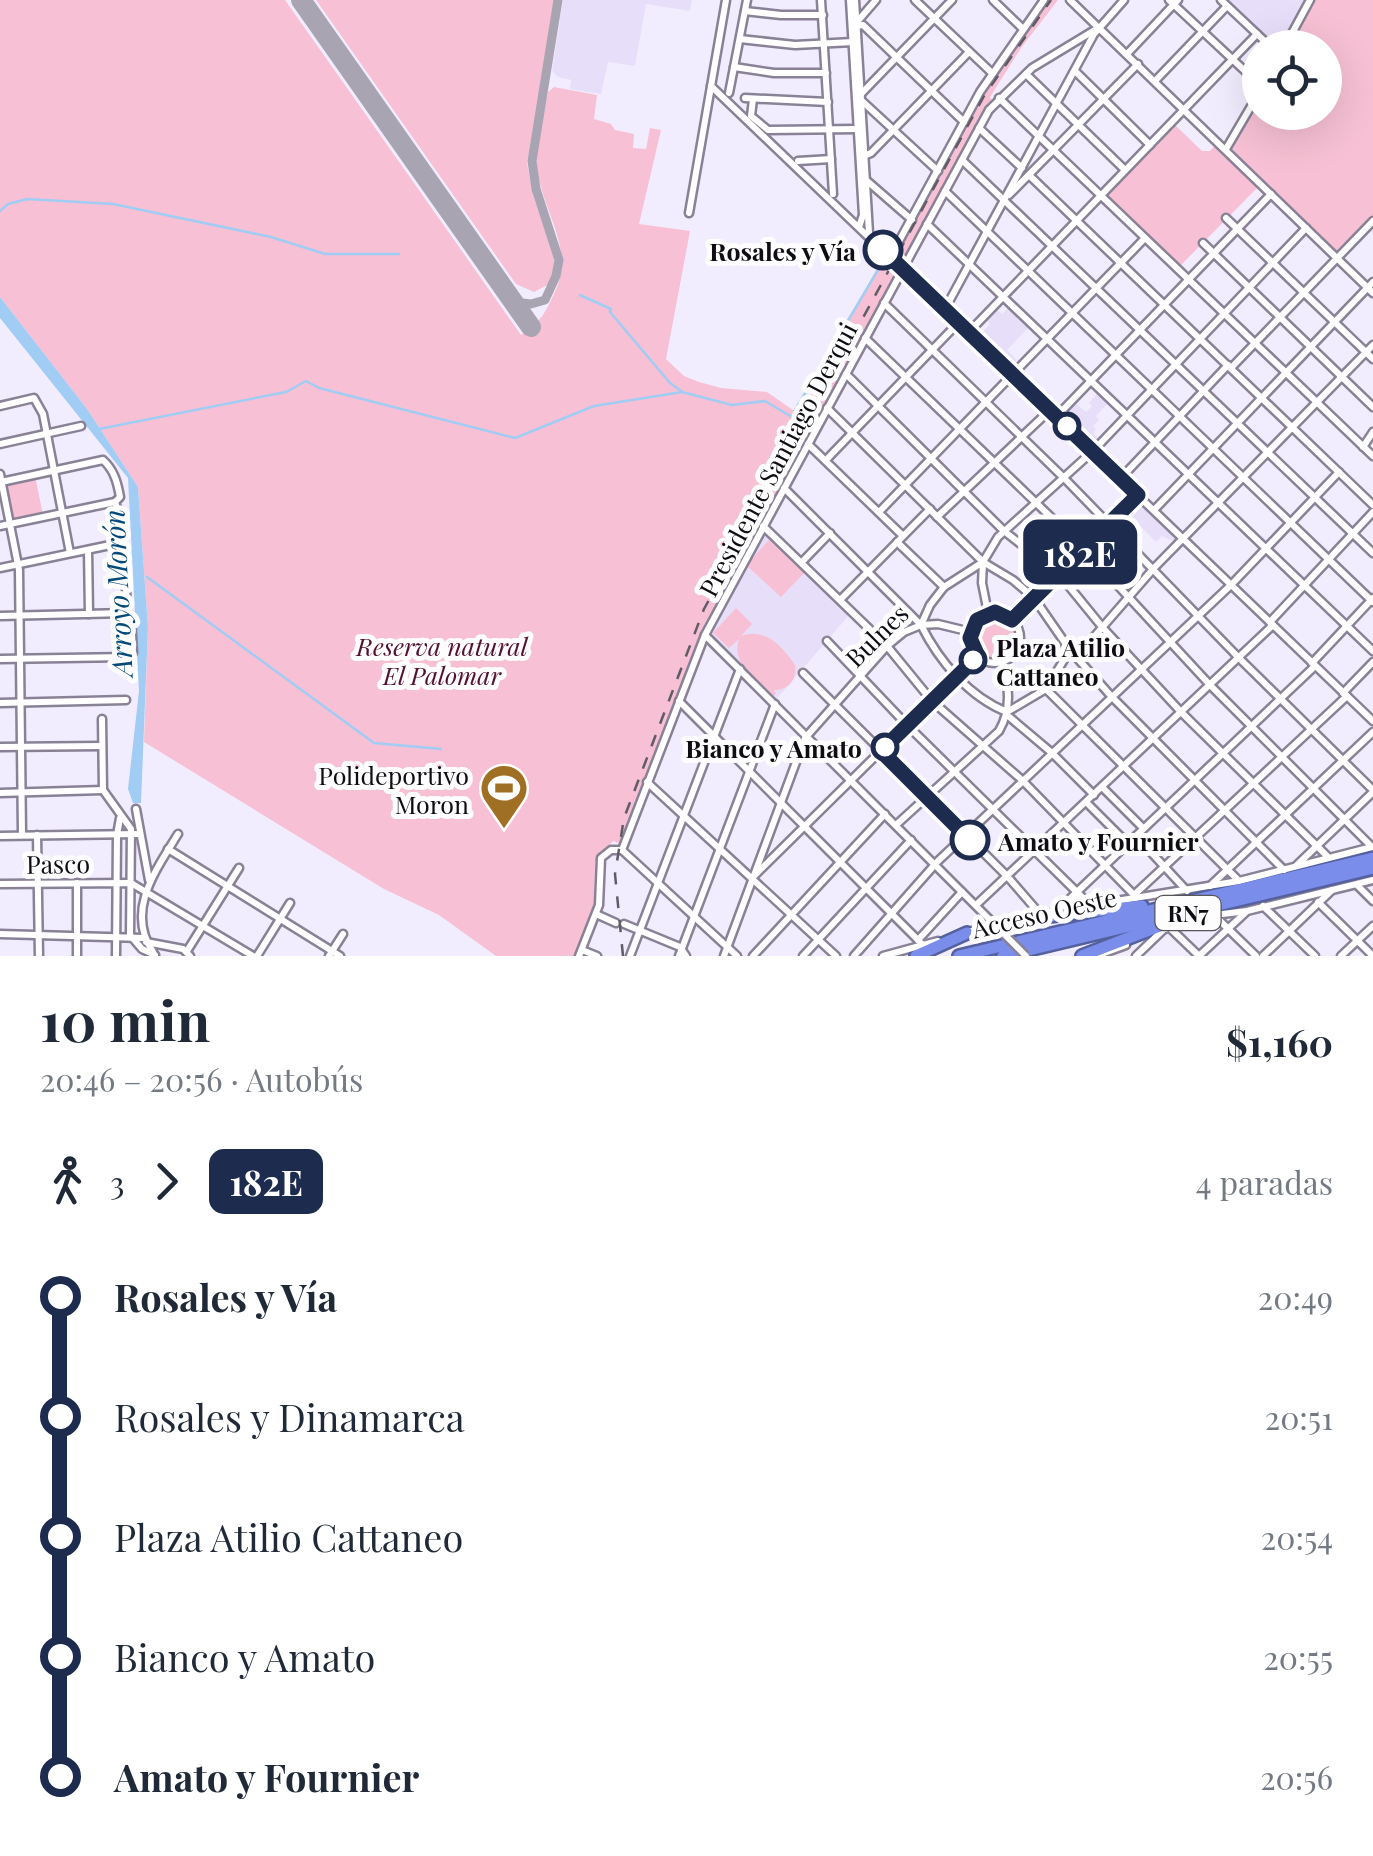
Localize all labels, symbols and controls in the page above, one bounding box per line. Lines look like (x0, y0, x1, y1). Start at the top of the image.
map controls (1242, 30, 1342, 130)
button: locate (1242, 30, 1342, 130)
marker: Rosales y Vía (864, 231, 902, 269)
place label: Rosales y Vía (709, 234, 856, 267)
street label: Presidente Santiago Derqui (691, 316, 863, 602)
unlabelled marker (1054, 413, 1080, 439)
water label: Arroyo Morón (94, 508, 140, 681)
line badge: 182E (1010, 520, 1150, 584)
text: 182E (1043, 529, 1117, 576)
street label: Bulnes (837, 596, 915, 674)
park label: Reserva natural El Palomar (355, 629, 529, 691)
place label: Plaza Atilio Cattaneo (996, 630, 1125, 692)
marker: Plaza Atilio Cattaneo (960, 647, 986, 673)
place label: Bianco y Amato (685, 731, 862, 764)
marker: Bianco y Amato (872, 734, 898, 760)
place label: Polideportivo Moron (318, 758, 469, 820)
sports icon: Polideportivo Moron (478, 762, 530, 830)
marker: Amato y Fournier (951, 821, 989, 859)
place label: Amato y Fournier (997, 824, 1199, 857)
street label: Pasco (26, 846, 90, 880)
street label: Acceso Oeste (967, 879, 1120, 945)
road number: RN7 (1156, 896, 1220, 930)
text: 10 min (40, 982, 210, 1056)
text: $1,160 (1226, 1016, 1333, 1067)
text: 20:46 – 20:56 · Autobús (40, 1057, 363, 1100)
icon: walk (40, 1154, 95, 1209)
icon: forward (139, 1154, 194, 1209)
text: 182E (229, 1158, 303, 1205)
text: 3 (110, 1160, 124, 1203)
text: 4 paradas (1196, 1160, 1333, 1203)
text: Rosales y Vía (114, 1271, 337, 1322)
text: 20:49 (1258, 1275, 1333, 1318)
text: Rosales y Dinamarca (114, 1391, 465, 1442)
text: 20:51 (1265, 1395, 1333, 1438)
text: Plaza Atilio Cattaneo (114, 1511, 463, 1562)
text: 20:54 (1261, 1515, 1333, 1558)
text: Bianco y Amato (114, 1631, 375, 1682)
text: 20:55 (1263, 1635, 1333, 1678)
text: Amato y Fournier (114, 1751, 419, 1802)
text: 20:56 (1260, 1755, 1333, 1798)

